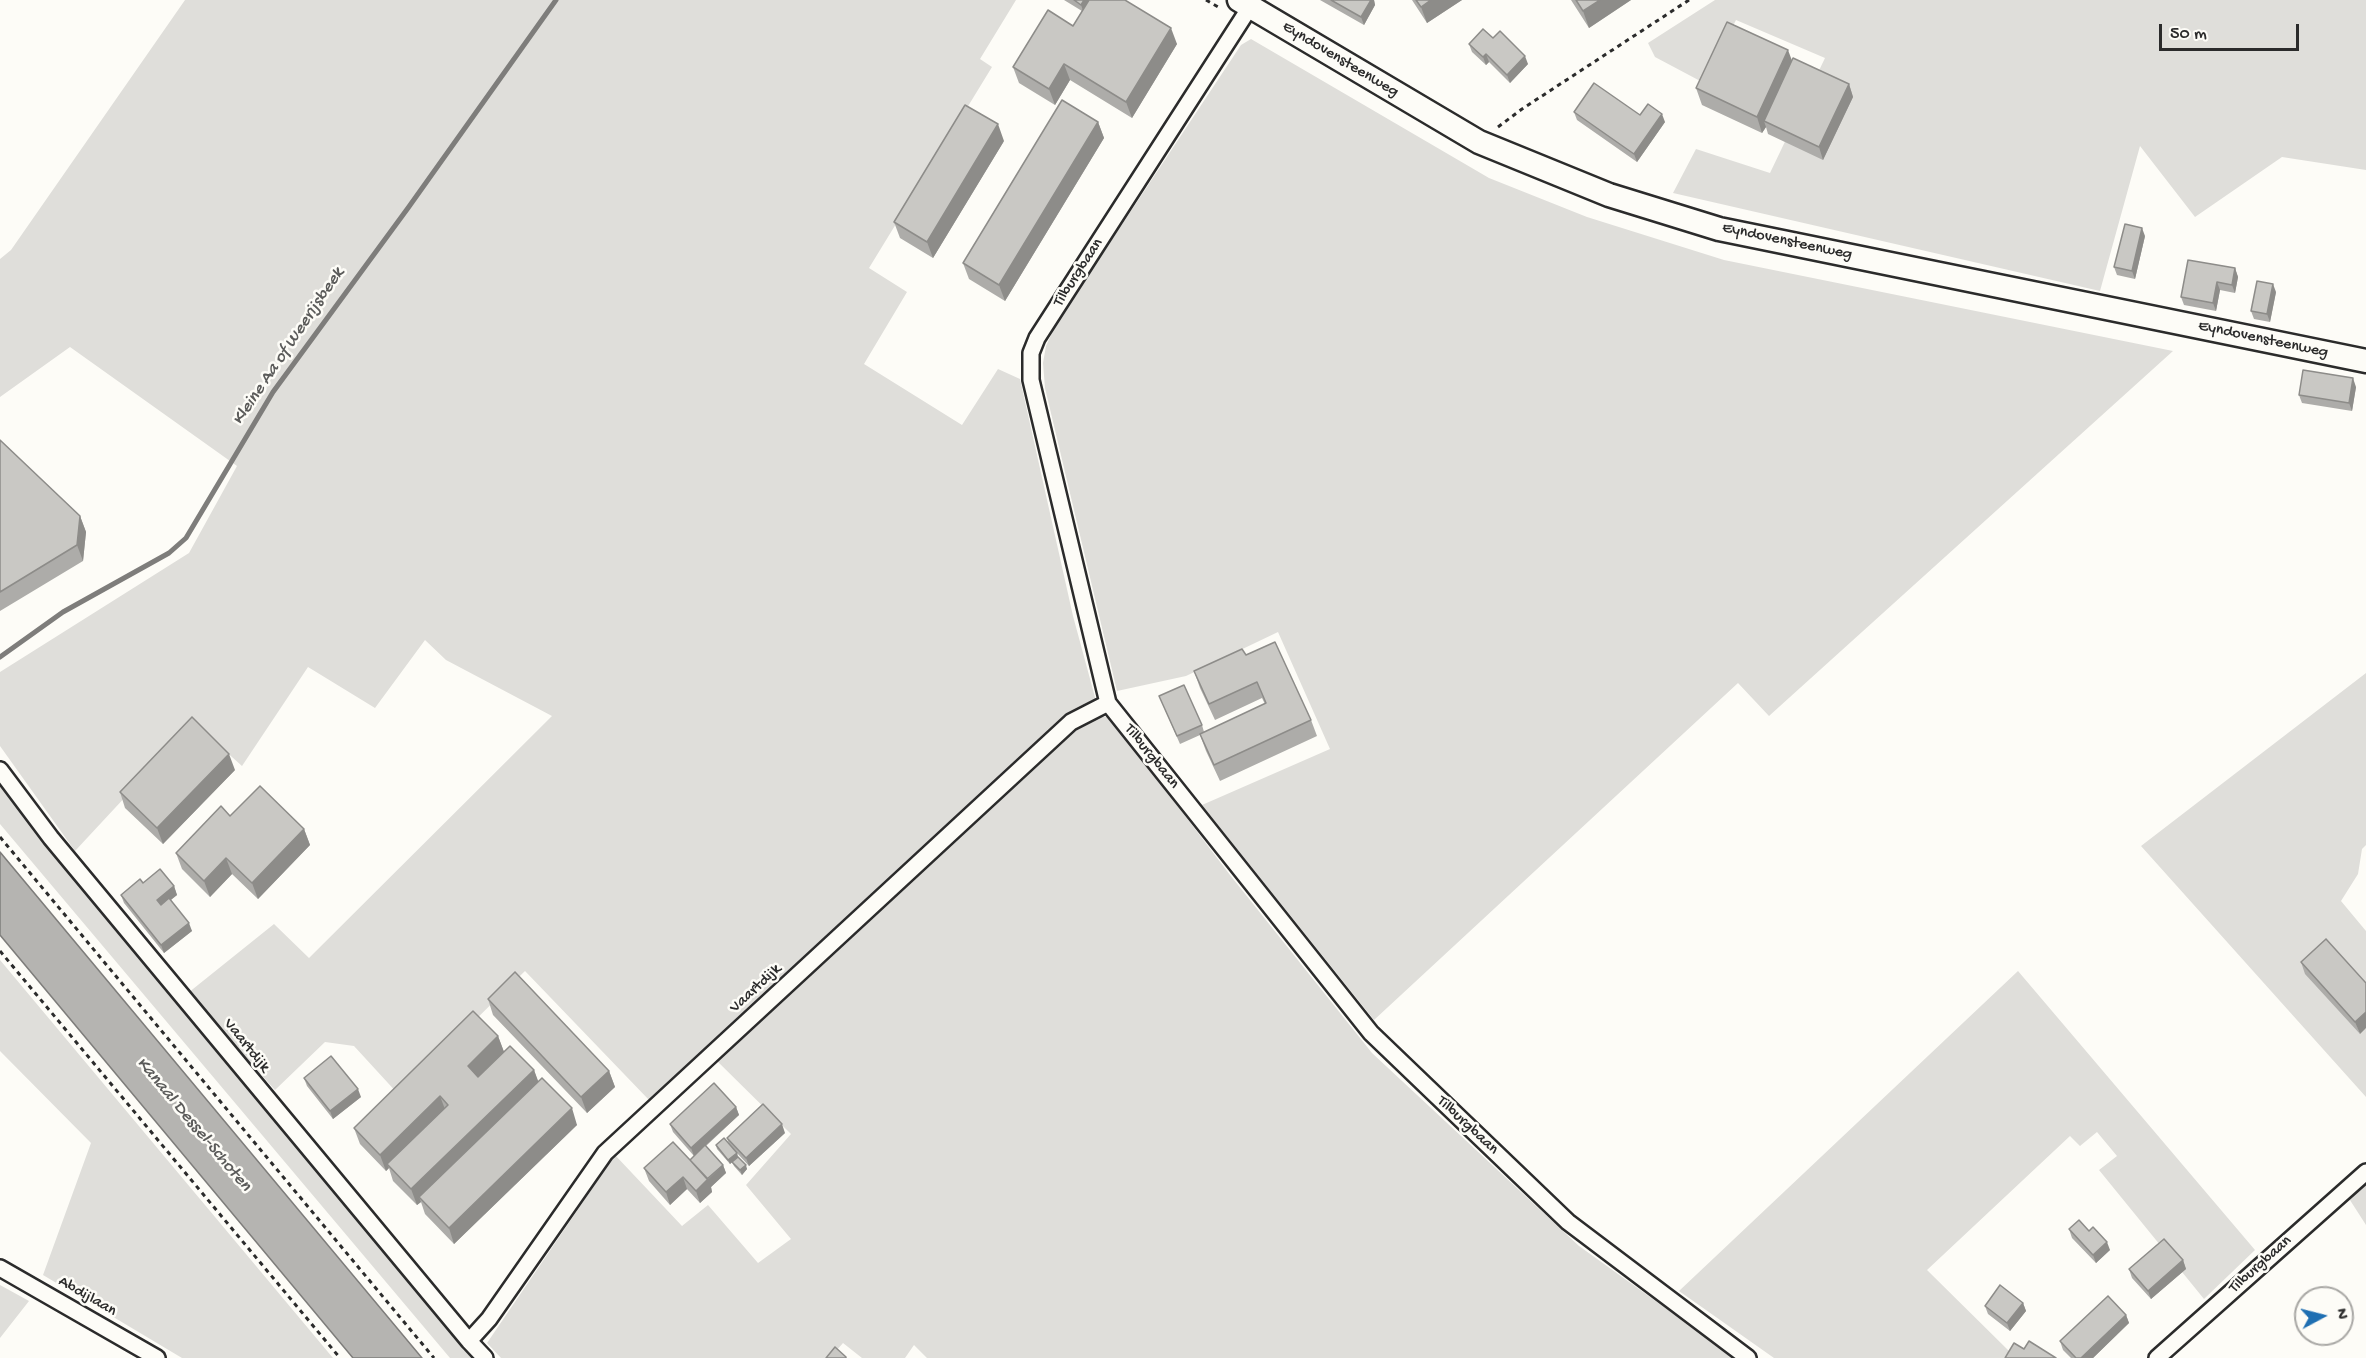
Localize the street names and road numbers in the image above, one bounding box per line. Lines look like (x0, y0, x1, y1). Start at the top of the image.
street label: Eyndovensteenweg (1278, 18, 1402, 102)
street label: Eyndovensteenweg (1720, 219, 1854, 265)
street label: Tilburgbaan (1050, 235, 1108, 311)
street label: Eyndovensteenweg (2196, 317, 2330, 363)
street label: Tilburgbaan (1119, 721, 1183, 793)
street label: Vaartdijk (726, 960, 786, 1018)
street label: Vaartdijk (219, 1015, 273, 1077)
street label: Tilburgbaan (1432, 1092, 1502, 1160)
street label: Tilburgbaan (2226, 1232, 2296, 1298)
street label: Abdijlaan (54, 1273, 120, 1321)

